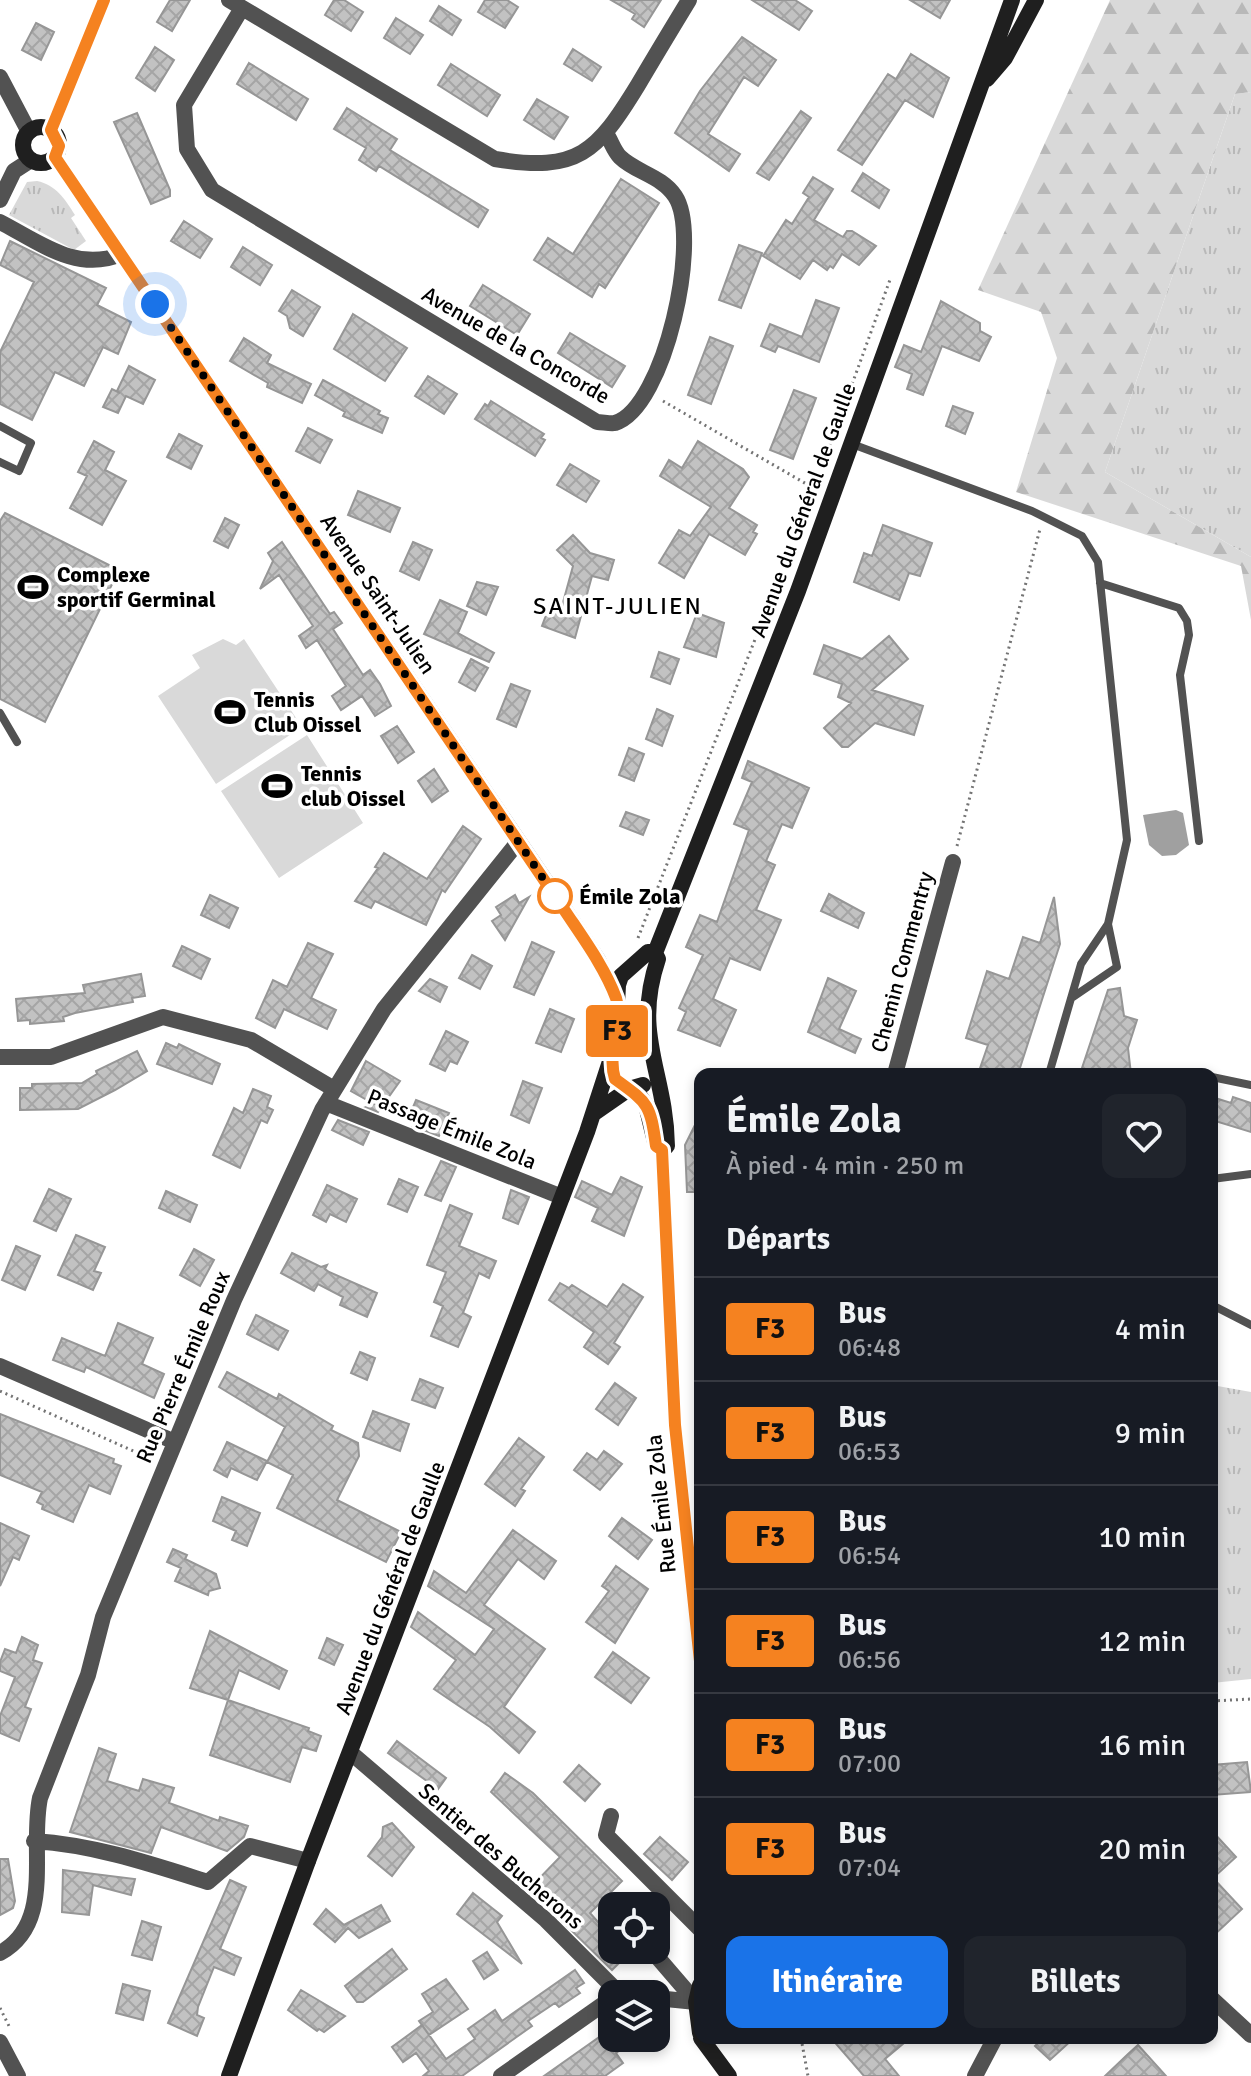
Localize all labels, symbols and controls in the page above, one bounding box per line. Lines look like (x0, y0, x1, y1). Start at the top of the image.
street label: Avenue de la Concorde (417, 280, 615, 410)
your location (135, 284, 175, 324)
street label: Avenue du Général de Gaulle (744, 379, 862, 641)
street label: Avenue Saint-Julien (314, 509, 442, 679)
place label: Complexe sportif Germinal (57, 561, 216, 613)
sports icon: Complexe sportif Germinal (16, 570, 50, 604)
district label: SAINT-JULIEN (533, 591, 703, 621)
place label: Tennis Club Oissel (254, 686, 362, 738)
sports icon: Tennis Club Oissel (213, 695, 247, 729)
place label: Tennis club Oissel (301, 760, 406, 812)
sports icon: Tennis club Oissel (260, 769, 294, 803)
street label: Chemin Commentry (865, 868, 939, 1055)
marker: Émile Zola (538, 879, 572, 913)
place label: Émile Zola (579, 883, 681, 910)
line badge: F3 (581, 1005, 653, 1057)
text: F3 (602, 1014, 632, 1048)
street label: Passage Émile Zola (364, 1083, 540, 1175)
button: heart (1102, 1094, 1186, 1178)
text: Émile Zola (726, 1096, 901, 1143)
text: À pied · 4 min · 250 m (726, 1150, 964, 1182)
text: Départs (726, 1221, 830, 1258)
street label: Rue Pierre Émile Roux (130, 1267, 236, 1467)
text: Bus (838, 1295, 886, 1332)
text: 4 min (1115, 1311, 1186, 1348)
text: F3 (755, 1312, 785, 1346)
text: 06:48 (838, 1332, 901, 1364)
text: Bus (838, 1399, 886, 1436)
text: 9 min (1115, 1415, 1186, 1452)
text: F3 (755, 1416, 785, 1450)
street label: Rue Émile Zola (640, 1433, 682, 1575)
text: 06:53 (838, 1436, 901, 1468)
street label: Avenue du Général de Gaulle (329, 1458, 451, 1718)
text: Bus (838, 1503, 886, 1540)
text: 10 min (1099, 1519, 1186, 1556)
text: F3 (755, 1520, 785, 1554)
text: 06:54 (838, 1540, 901, 1572)
text: Bus (838, 1607, 886, 1644)
text: 12 min (1099, 1623, 1186, 1660)
text: F3 (755, 1624, 785, 1658)
text: 06:56 (838, 1644, 901, 1676)
text: Bus (838, 1711, 886, 1748)
text: 16 min (1099, 1727, 1186, 1764)
text: F3 (755, 1728, 785, 1762)
text: 07:00 (838, 1748, 901, 1780)
street label: Sentier des Bucherons (413, 1777, 589, 1935)
text: Bus (838, 1815, 886, 1852)
text: 20 min (1099, 1831, 1186, 1868)
text: F3 (755, 1832, 785, 1866)
text: 07:04 (838, 1852, 901, 1884)
map controls (598, 1892, 670, 2052)
button: locate (598, 1892, 670, 1964)
button: Itinéraire (726, 1936, 948, 2028)
button: Billets (964, 1936, 1186, 2028)
button: layers (598, 1980, 670, 2052)

